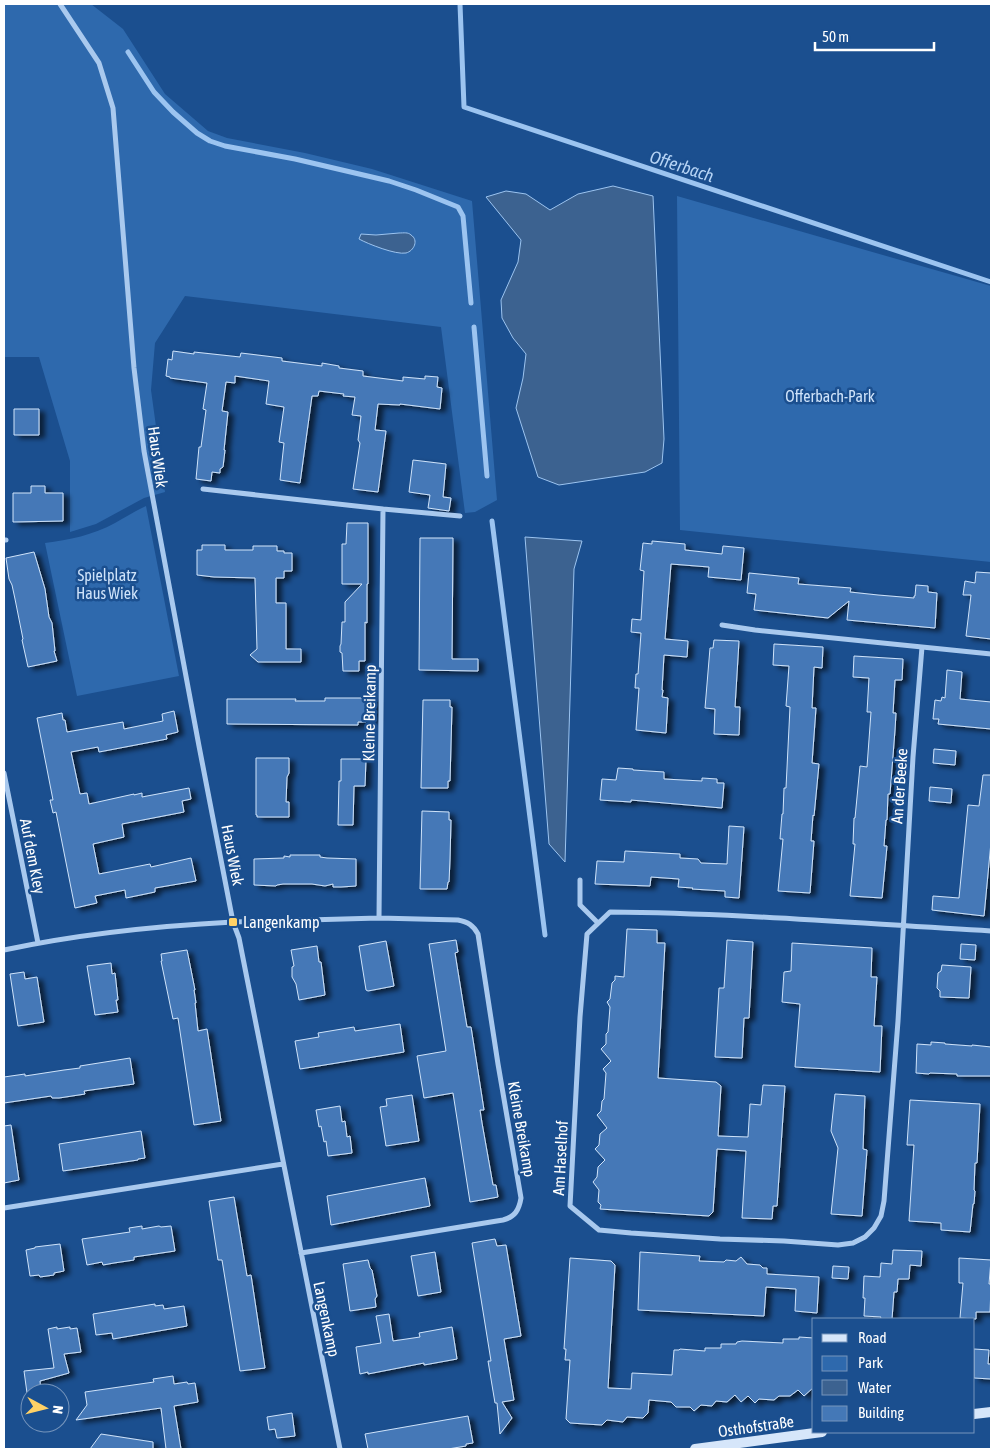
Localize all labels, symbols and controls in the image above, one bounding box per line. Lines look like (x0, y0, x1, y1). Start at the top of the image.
scale bar (815, 20, 934, 52)
text: 50 m (822, 28, 849, 45)
water label: Offerbach (647, 146, 717, 186)
park label: Offerbach-Park (785, 387, 875, 405)
street label: Haus Wiek (145, 425, 171, 489)
park label: Spielplatz Haus Wiek (76, 566, 138, 602)
street label: Kleine Breikamp (359, 664, 380, 762)
street label: An der Beeke (887, 748, 911, 824)
street label: Auf dem Kley (16, 817, 49, 896)
street label: Haus Wiek (218, 823, 248, 887)
place label: Langenkamp (243, 913, 320, 932)
marker: Langenkamp (227, 916, 239, 928)
street label: Kleine Breikamp (504, 1080, 539, 1178)
street label: Am Haselhof (549, 1119, 571, 1196)
street label: Langenkamp (309, 1280, 344, 1359)
legend (812, 1318, 975, 1433)
text: Road (858, 1329, 887, 1346)
text: Park (858, 1354, 883, 1371)
text: Water (858, 1379, 891, 1396)
north arrow (20, 1383, 70, 1433)
text: Building (858, 1404, 904, 1421)
text: N (49, 1405, 66, 1415)
street label: Osthofstraße (717, 1412, 795, 1440)

